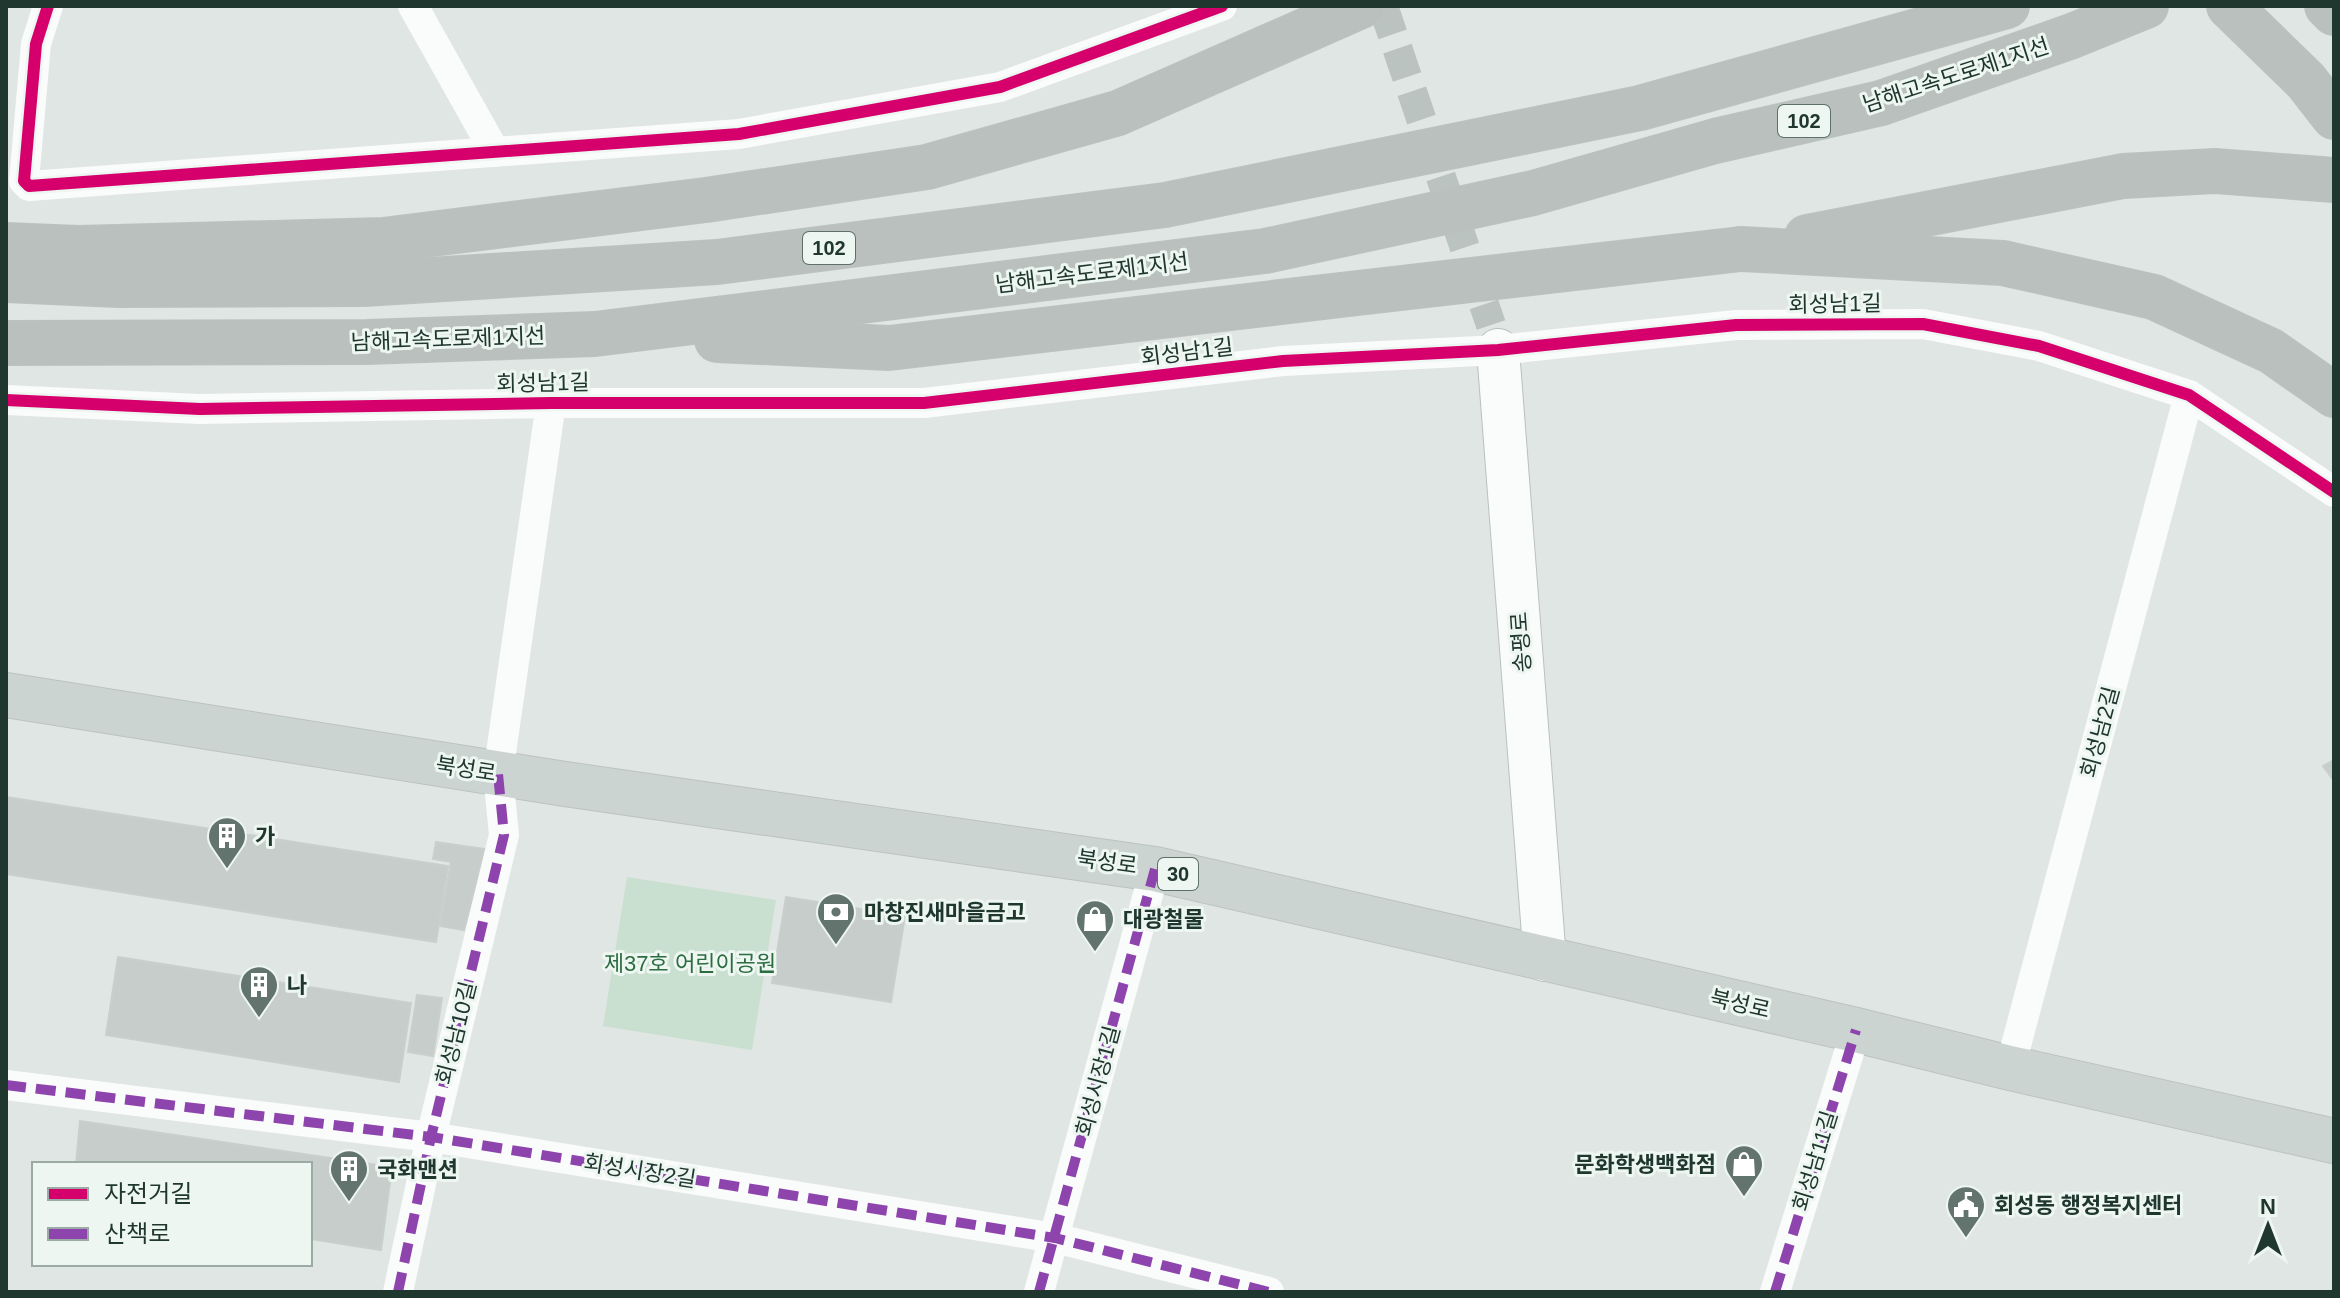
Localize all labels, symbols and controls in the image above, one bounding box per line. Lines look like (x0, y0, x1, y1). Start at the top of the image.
street label: 남해고속도로제1지선 (1860, 33, 2052, 117)
road number: 102 (1778, 105, 1830, 137)
road number: 102 (803, 232, 855, 264)
street label: 남해고속도로제1지선 (994, 249, 1190, 297)
street label: 회성남1길 (1788, 291, 1882, 317)
street label: 남해고속도로제1지선 (350, 323, 546, 355)
street label: 회성남1길 (1139, 334, 1235, 370)
street label: 회성남1길 (496, 370, 590, 396)
street label: 송평로 (1506, 611, 1536, 673)
street label: 회성남2길 (2076, 684, 2124, 780)
street label: 북성로 (434, 752, 498, 786)
building icon: 가 (206, 815, 248, 870)
place label: 가 (255, 824, 275, 849)
street label: 북성로 (1075, 845, 1139, 879)
road number: 30 (1158, 858, 1198, 890)
bank icon: 마창진새마을금고 (815, 891, 857, 946)
shop icon: 대광철물 (1074, 898, 1116, 953)
place label: 마창진새마을금고 (864, 900, 1026, 925)
place label: 대광철물 (1123, 907, 1204, 932)
park label: 제37호 어린이공원 (604, 951, 776, 976)
building icon: 나 (238, 964, 280, 1019)
place label: 나 (287, 973, 307, 998)
street label: 회성남10길 (431, 979, 481, 1087)
street label: 북성로 (1708, 985, 1772, 1023)
street label: 회성시장1길 (1071, 1023, 1125, 1139)
street label: 회성남11길 (1788, 1108, 1842, 1214)
shop icon: 문화학생백화점 (1723, 1143, 1765, 1198)
building icon: 국화맨션 (328, 1148, 370, 1203)
street label: 회성시장2길 (582, 1150, 698, 1192)
place label: 문화학생백화점 (1574, 1152, 1716, 1177)
place label: 국화맨션 (377, 1157, 458, 1182)
legend (32, 1162, 312, 1266)
text: 자전거길 (104, 1180, 192, 1207)
public building icon: 회성동 행정복지센터 (1945, 1184, 1987, 1239)
north arrow (2228, 1186, 2308, 1266)
place label: 회성동 행정복지센터 (1994, 1193, 2182, 1218)
text: N (2260, 1194, 2276, 1219)
text: 산책로 (104, 1220, 170, 1247)

